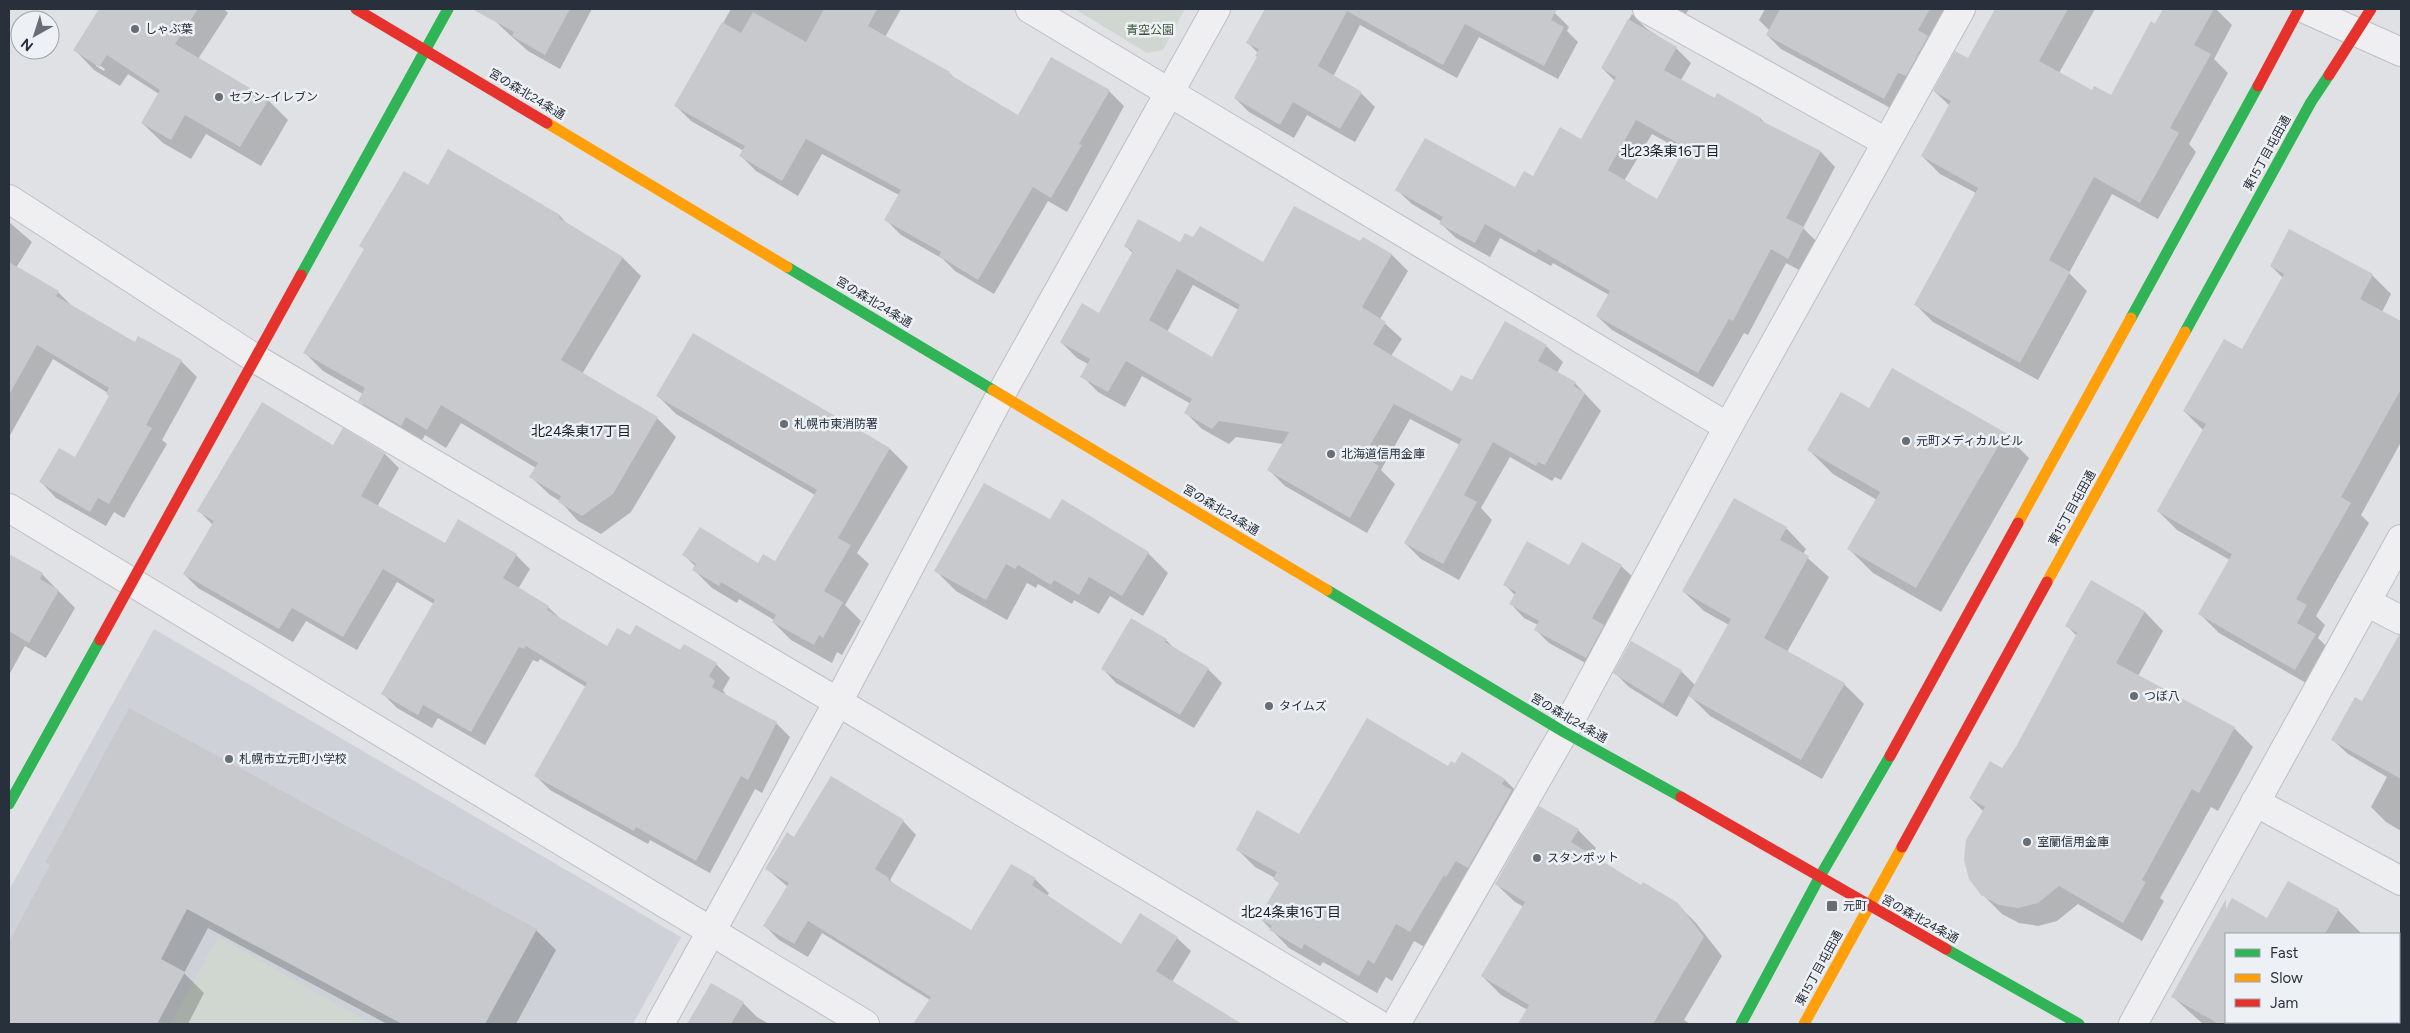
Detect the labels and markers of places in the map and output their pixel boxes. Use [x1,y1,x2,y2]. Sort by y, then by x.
place label: しゃぶ葉 [145,22,193,36]
marker: しゃぶ葉 [129,23,141,35]
place label: セブン-イレブン [229,90,318,104]
marker: セブン-イレブン [213,91,225,103]
place label: 札幌市東消防署 [794,417,878,431]
marker: 札幌市東消防署 [778,418,790,430]
place label: 元町メディカルビル [1916,434,2023,448]
marker: 元町メディカルビル [1900,435,1912,447]
place label: 北海道信用金庫 [1341,447,1425,461]
marker: 北海道信用金庫 [1325,448,1337,460]
place label: つぼ八 [2144,689,2180,703]
marker: つぼ八 [2128,690,2140,702]
place label: タイムズ [1279,699,1327,713]
marker: タイムズ [1263,700,1275,712]
place label: 札幌市立元町小学校 [239,752,347,766]
marker: 札幌市立元町小学校 [223,753,235,765]
place label: 室蘭信用金庫 [2037,835,2109,849]
marker: 室蘭信用金庫 [2021,836,2033,848]
place label: スタンポット [1547,851,1619,865]
marker: スタンポット [1531,852,1543,864]
marker: 元町 [1825,899,1839,913]
place label: 元町 [1843,899,1867,913]

